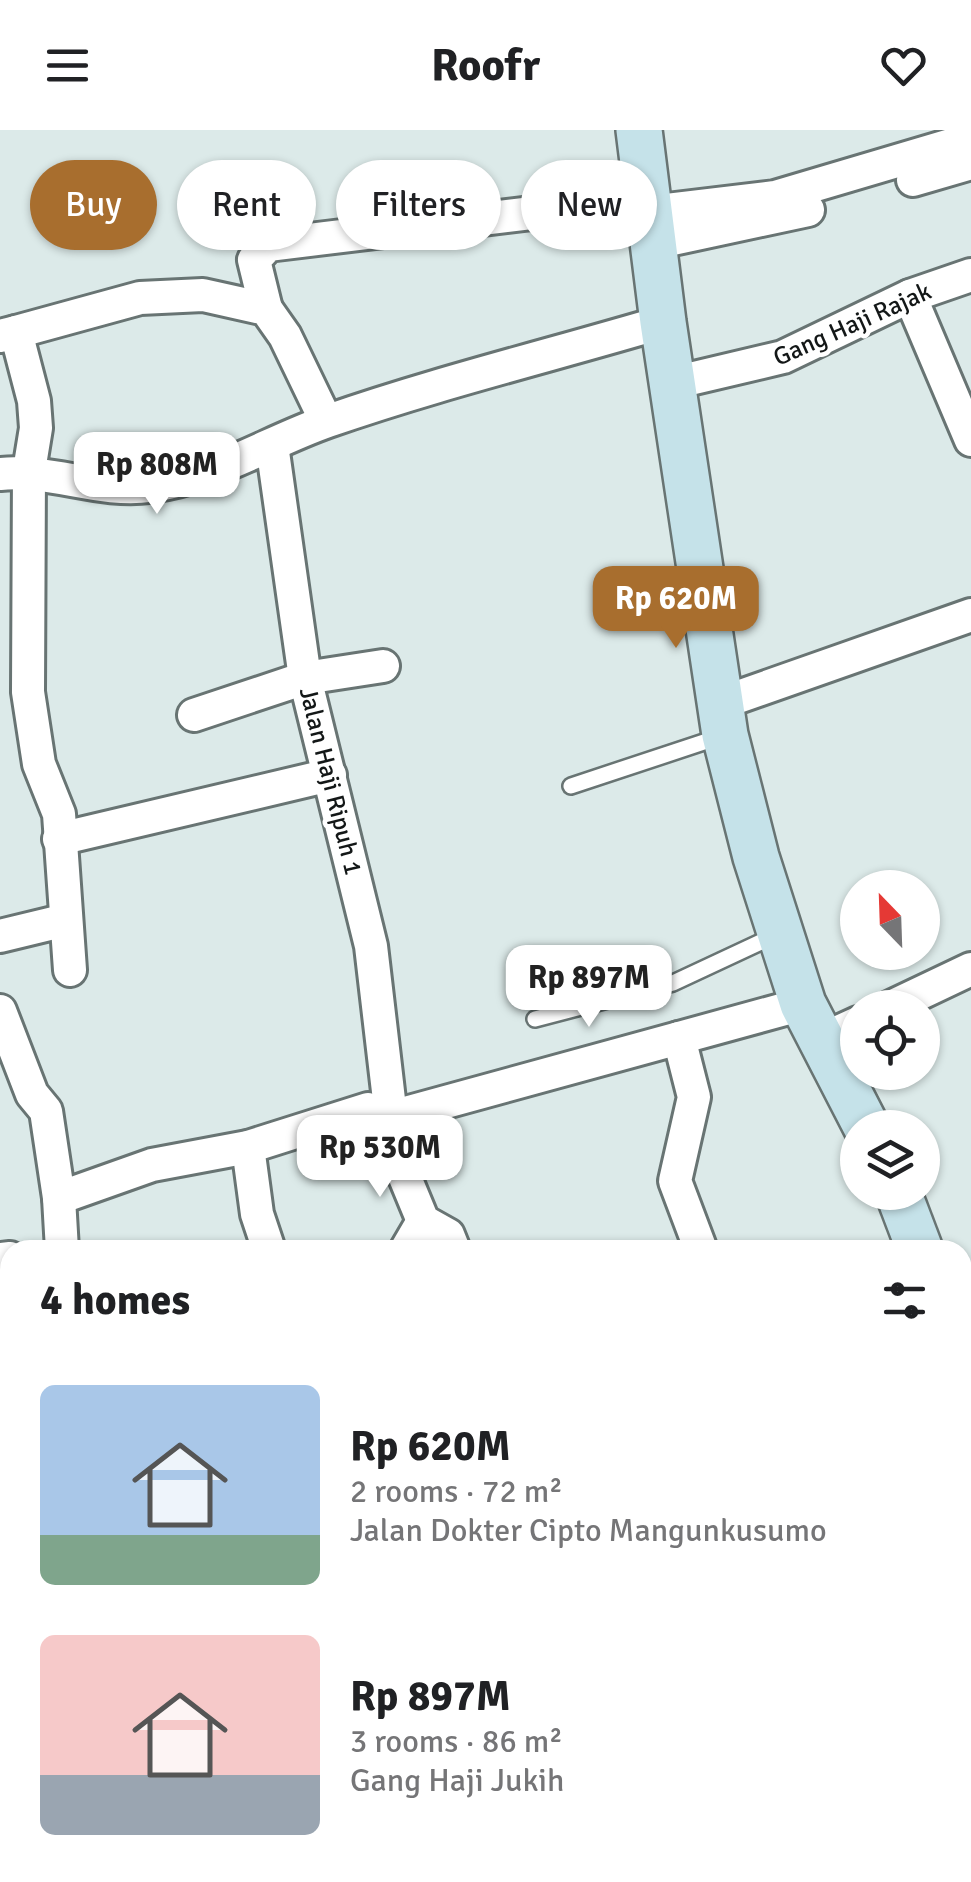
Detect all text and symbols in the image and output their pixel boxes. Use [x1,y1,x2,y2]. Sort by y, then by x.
icon: menu [40,38,95,93]
text: Roofr [431,38,540,93]
icon: heart [876,38,931,93]
chip: Buy [30,160,157,250]
chip: Rent [177,160,316,250]
chip: Filters [336,160,501,250]
chip: New [521,160,657,250]
street label: Gang Haji Rajak [768,275,936,373]
pin: Rp 808M [65,432,249,517]
text: Rp 808M [96,445,218,484]
pin: Rp 620M [584,566,768,651]
text: Rp 620M [615,579,737,618]
street label: Jalan Haji Ripuh 1 [293,684,369,878]
north arrow [840,870,940,970]
map controls [840,870,940,1210]
pin: Rp 897M [497,945,681,1030]
text: Rp 897M [528,958,650,997]
button: locate [840,990,940,1090]
button: layers [840,1110,940,1210]
pin: Rp 530M [288,1115,472,1200]
text: Rp 530M [319,1128,441,1167]
icon: filters [877,1273,932,1328]
text: 4 homes [40,1275,190,1326]
text: Rp 620M [350,1421,511,1472]
icon: home [120,1425,240,1545]
text: 2 rooms · 72 m² [350,1472,563,1511]
text: Jalan Dokter Cipto Mangunkusumo [350,1511,827,1550]
text: Rp 897M [350,1671,511,1722]
icon: home [120,1675,240,1795]
text: 3 rooms · 86 m² [350,1722,563,1761]
text: Gang Haji Jukih [350,1761,564,1800]

